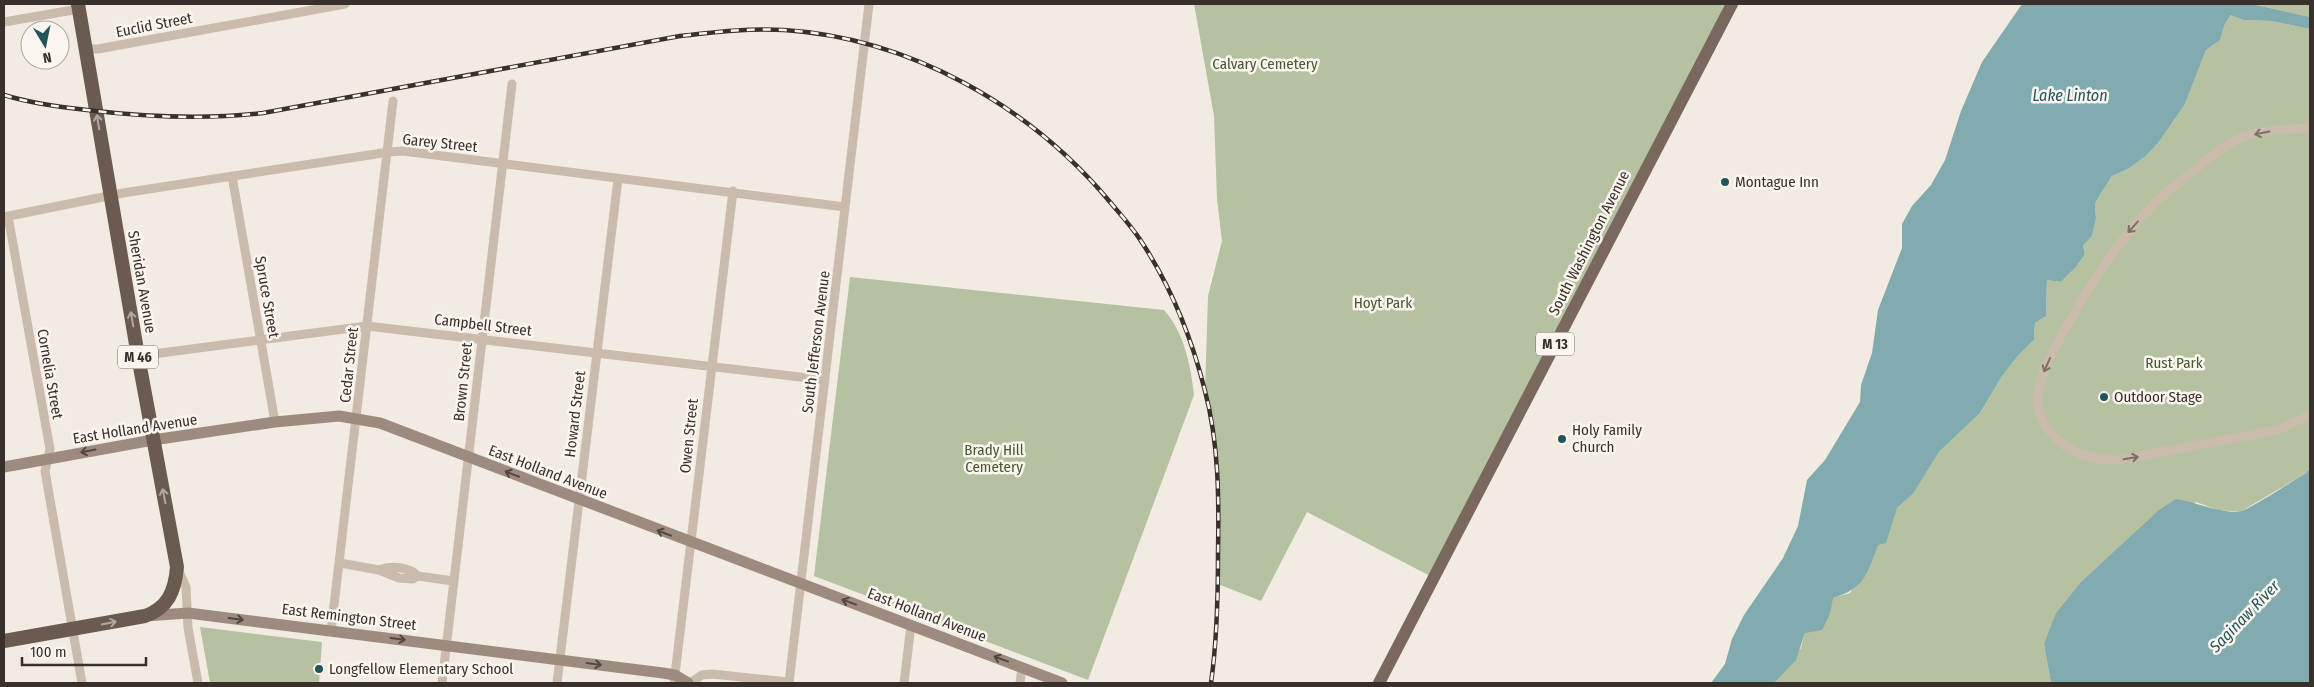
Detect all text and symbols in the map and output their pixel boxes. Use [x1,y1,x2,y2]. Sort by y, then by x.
street label: Euclid Street [114,9,194,41]
north arrow [20,20,70,70]
text: N [42,48,53,66]
park label: Calvary Cemetery [1212,55,1318,73]
water label: Lake Linton [2032,86,2108,105]
one-way arrow [93,114,103,130]
one-way arrow [2254,128,2270,138]
street label: Garey Street [402,130,478,156]
street label: South Washington Avenue [1545,168,1633,318]
place label: Montague Inn [1735,173,1819,191]
marker: Montague Inn [1719,176,1731,188]
one-way arrow [2127,220,2138,233]
street label: Sheridan Avenue [124,229,160,335]
street label: Spruce Street [251,255,283,339]
street label: South Jefferson Avenue [798,270,834,414]
park label: Hoyt Park [1354,294,1412,312]
street label: Campbell Street [433,310,533,340]
one-way arrow [126,311,136,327]
street label: Cedar Street [336,326,362,404]
street label: Cornelia Street [33,327,67,421]
road number: M 13 [1536,332,1574,356]
street label: Brown Street [450,342,476,422]
road number: M 46 [118,346,158,368]
park label: Rust Park [2145,354,2203,372]
one-way arrow [2042,357,2052,372]
street label: Howard Street [561,370,589,458]
place label: Outdoor Stage [2114,388,2202,406]
marker: Outdoor Stage [2098,391,2110,403]
street label: Owen Street [676,398,702,474]
street label: East Holland Avenue [72,410,198,448]
place label: Holy Family Church [1572,421,1642,456]
marker: Holy Family Church [1556,433,1568,445]
street label: East Holland Avenue [486,441,610,503]
park label: Brady Hill Cemetery [964,441,1024,476]
one-way arrow [80,447,96,457]
one-way arrow [2123,452,2139,462]
one-way arrow [505,469,520,479]
one-way arrow [159,488,168,504]
one-way arrow [657,527,672,537]
water label: Saginaw River [2205,576,2284,657]
street label: East Holland Avenue [865,584,989,646]
one-way arrow [841,597,857,606]
street label: East Remington Street [281,600,417,634]
one-way arrow [228,614,244,624]
one-way arrow [100,618,116,628]
scale bar [22,634,146,666]
one-way arrow [389,634,405,644]
text: 100 m [30,643,67,661]
one-way arrow [994,654,1009,663]
one-way arrow [585,659,601,669]
place label: Longfellow Elementary School [329,660,513,678]
marker: Longfellow Elementary School [313,663,325,675]

